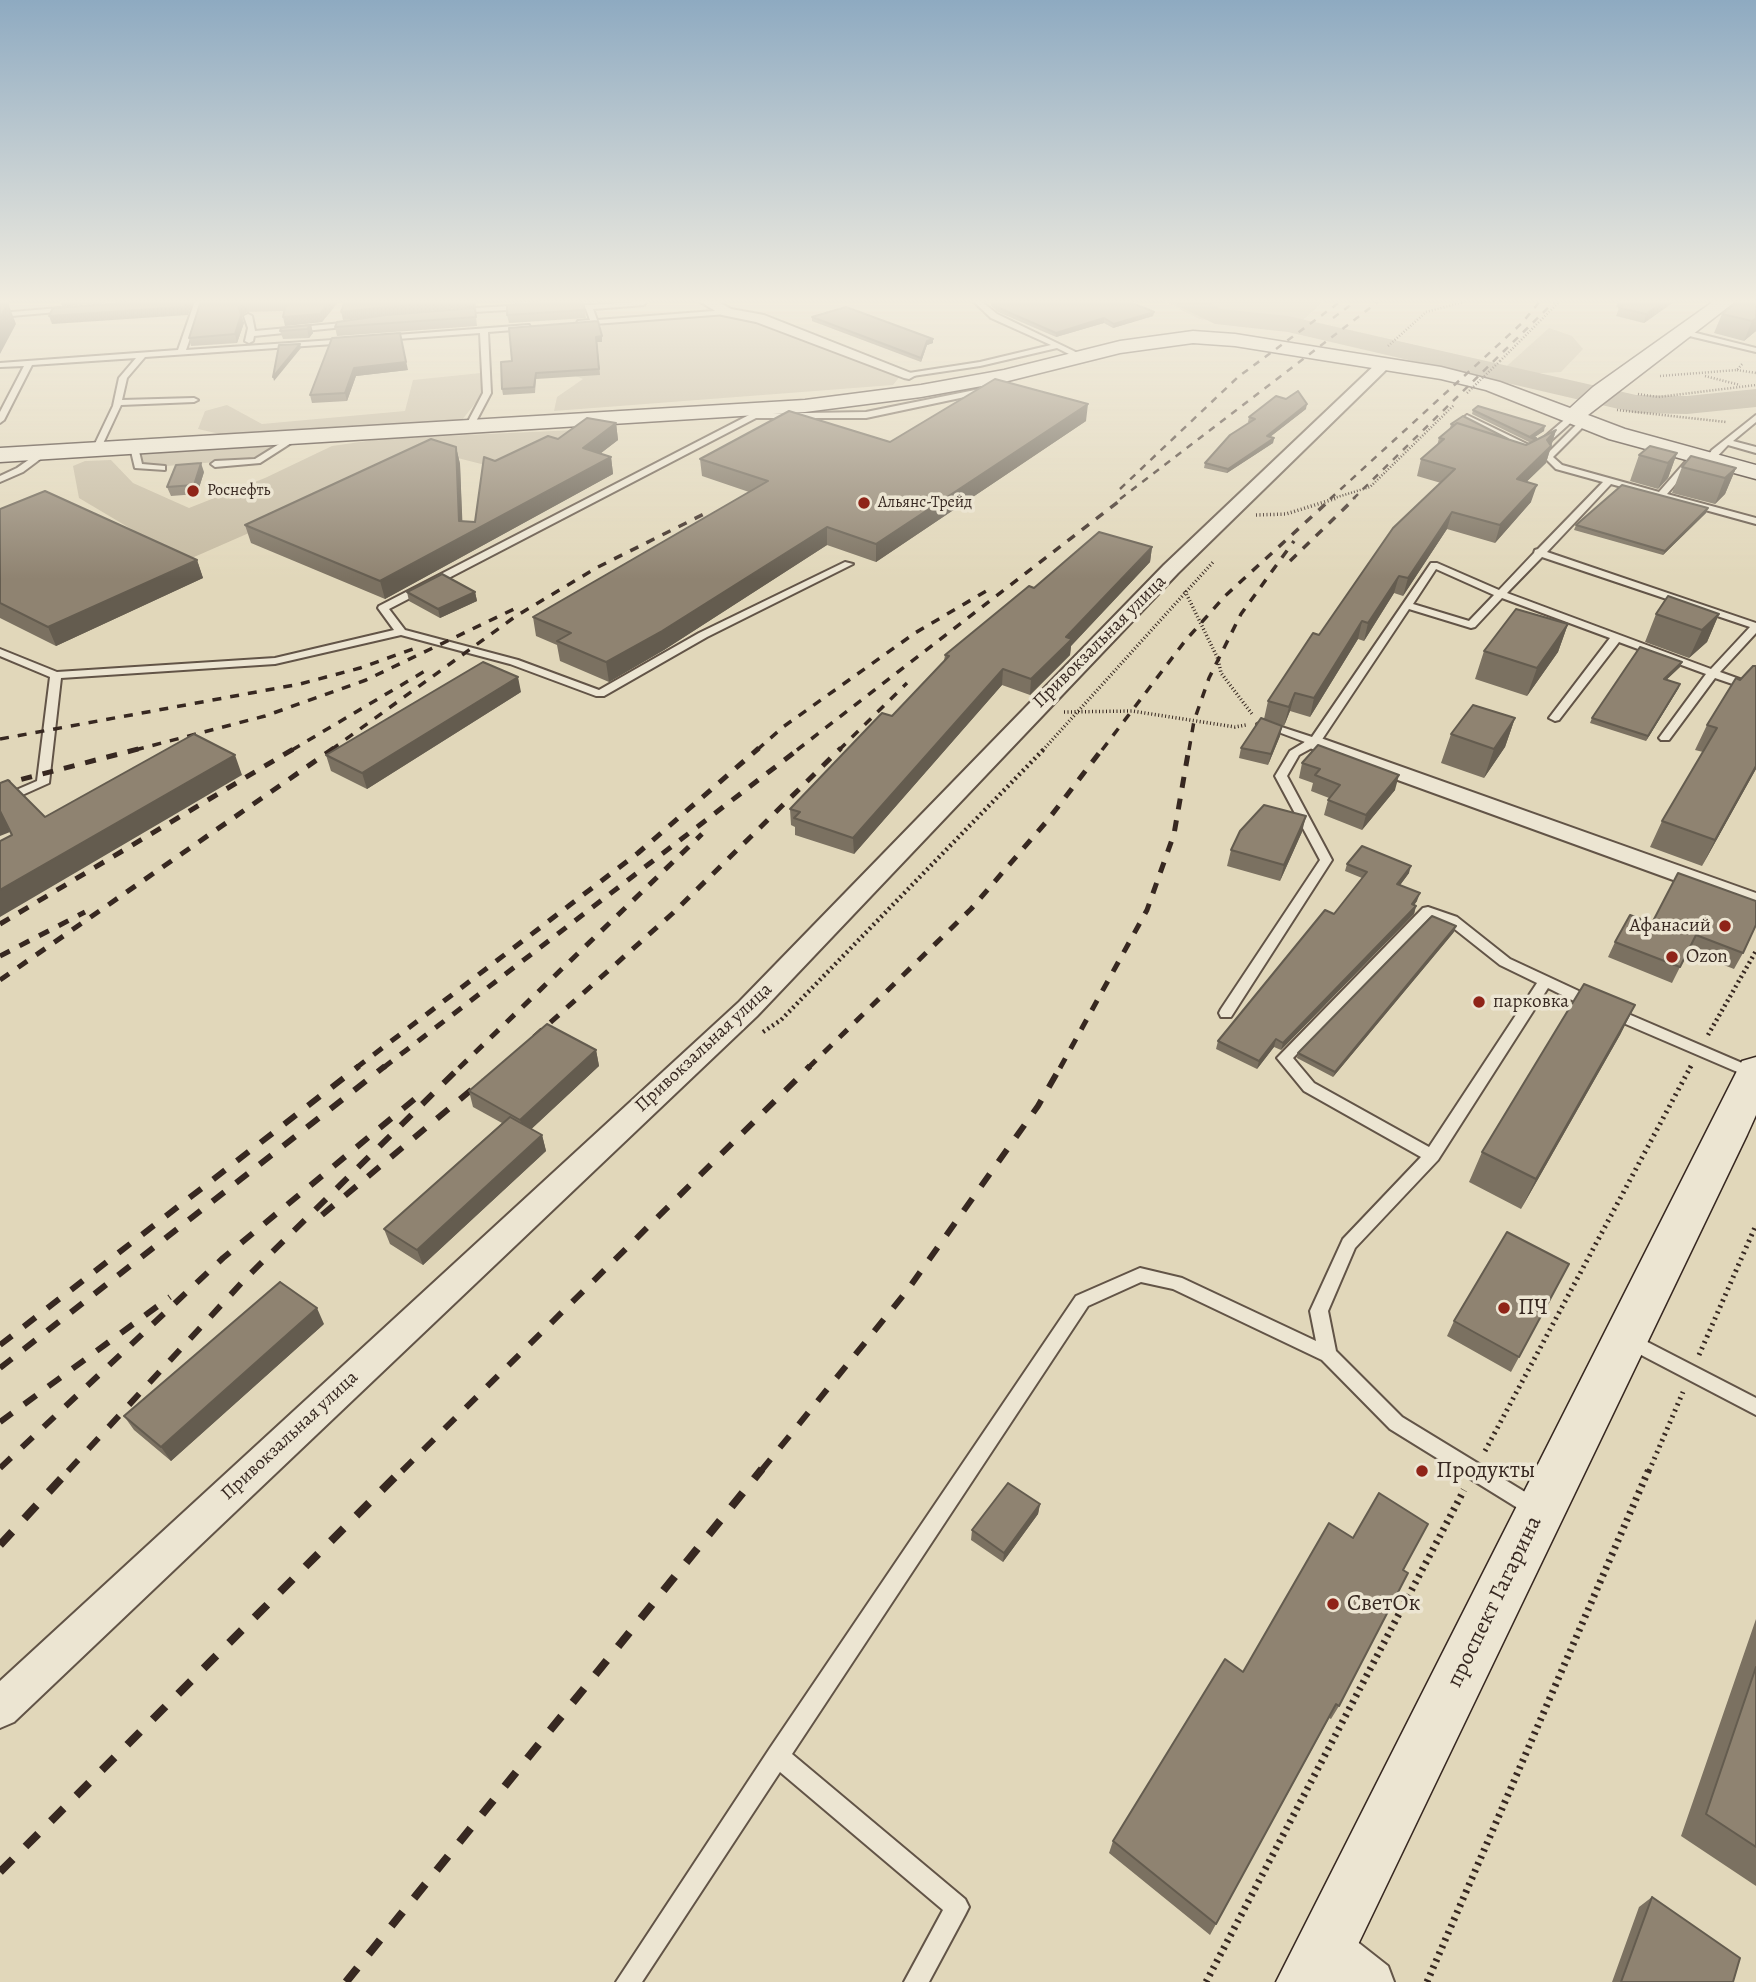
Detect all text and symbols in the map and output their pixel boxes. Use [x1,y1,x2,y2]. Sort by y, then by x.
place label: Роснефть [207,481,271,501]
marker: Роснефть [185,483,201,499]
place label: Альянс-Трейд [878,493,972,513]
marker: Альянс-Трейд [856,495,872,511]
street label: Привокзальная улица [1029,571,1171,713]
place label: Афанасий [1630,915,1711,937]
marker: Афанасий [1717,918,1733,934]
place label: Ozon [1686,946,1728,968]
marker: Ozon [1664,949,1680,965]
street label: Привокзальная улица [631,979,777,1117]
place label: парковка [1493,991,1569,1013]
marker: парковка [1471,994,1487,1010]
place label: ПЧ [1518,1294,1548,1322]
marker: ПЧ [1496,1300,1512,1316]
street label: Привокзальная улица [217,1367,363,1505]
place label: Продукты [1436,1457,1535,1485]
marker: Продукты [1414,1463,1430,1479]
street label: проспект Гагарина [1442,1512,1548,1692]
place label: СветОк [1347,1590,1420,1618]
marker: СветОк [1325,1596,1341,1612]

